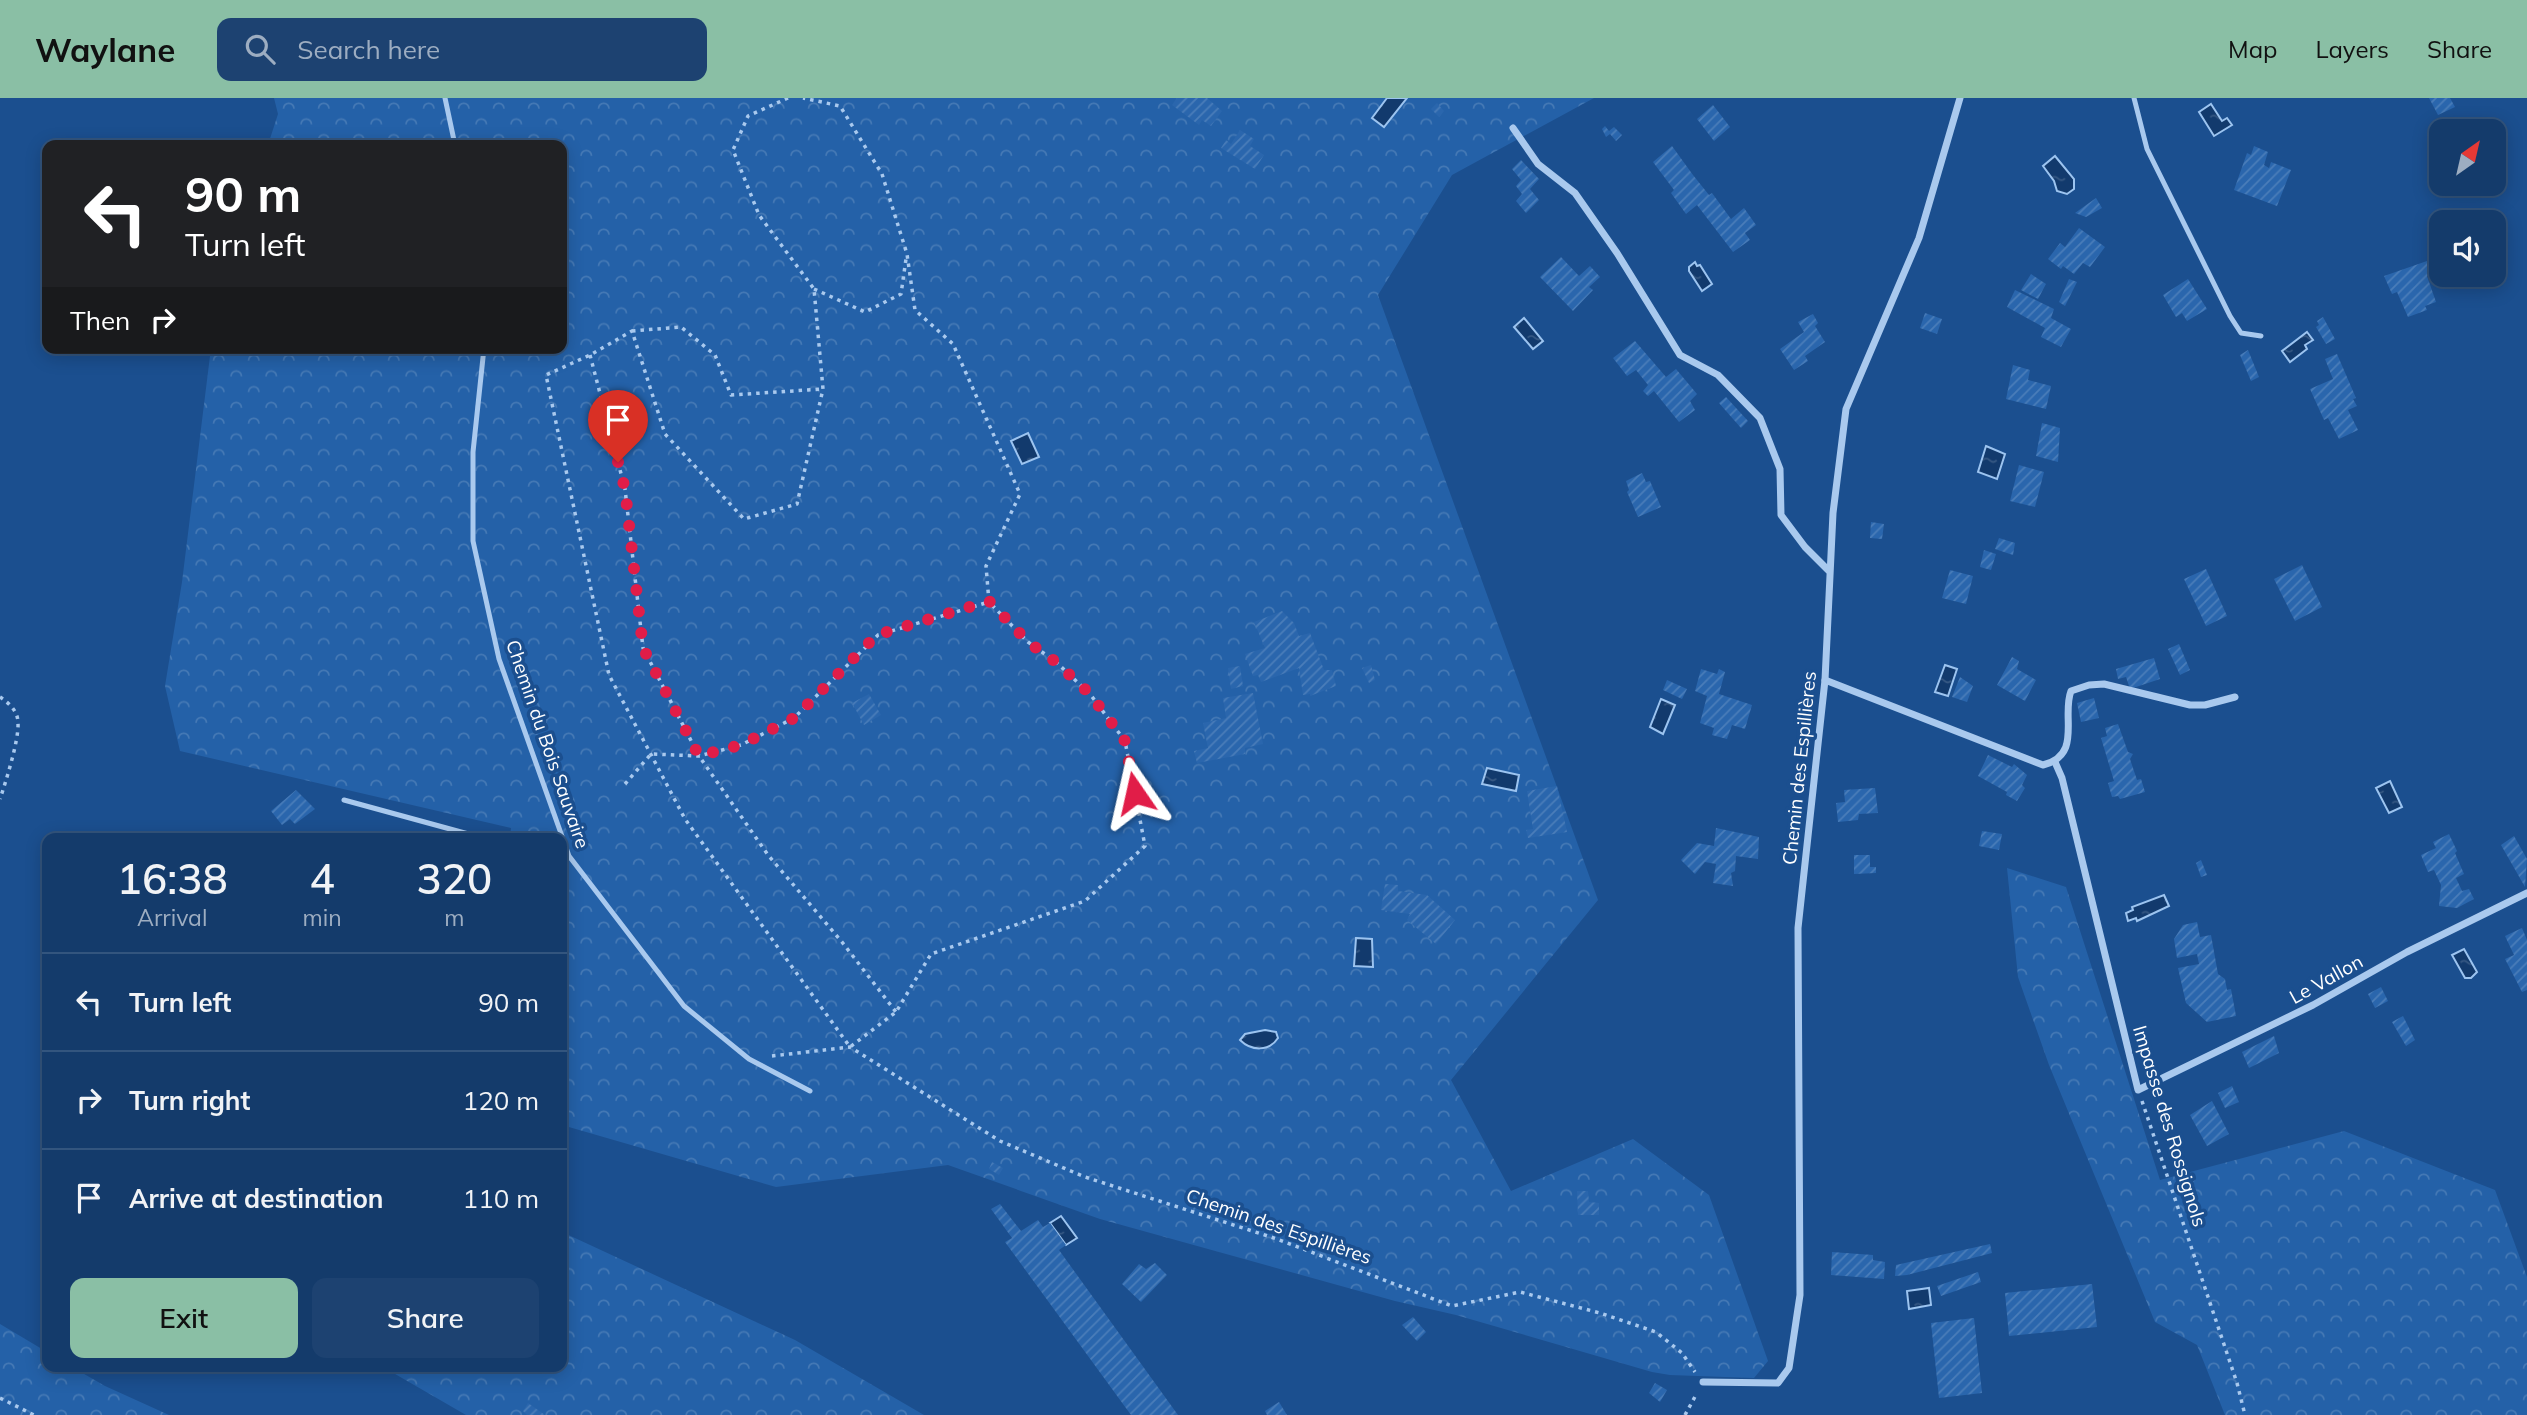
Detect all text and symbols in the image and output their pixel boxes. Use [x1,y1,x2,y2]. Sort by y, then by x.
search box [217,18,707,81]
text: Waylane [35,29,175,70]
icon: search [241,30,279,68]
text: Search here [297,33,440,66]
text: Map [2228,34,2277,64]
text: Layers [2315,34,2389,64]
text: Share [2427,34,2492,64]
north arrow [2429,119,2506,196]
map controls [2429,119,2506,287]
text: 90 m [185,163,301,224]
icon: left [70,168,161,259]
button: sound [2429,210,2506,287]
text: Turn left [185,224,305,264]
icon: right [144,301,182,339]
text: Then [70,304,130,337]
pin [588,390,648,462]
icon: arrive [599,401,637,439]
street label: Chemin du Bois Sauvaire [501,637,595,851]
street label: Chemin des Espillières [1777,670,1821,866]
position arrow [1098,756,1172,830]
text: 16:38 [117,852,228,905]
text: 4 [309,852,335,905]
text: 320 [417,852,492,905]
text: Arrival [137,903,207,932]
text: min [302,903,342,932]
text: m [444,903,464,932]
street label: Le Vallon [2285,949,2367,1009]
icon: left [70,983,108,1021]
text: Turn left [129,986,231,1019]
text: 90 m [478,986,539,1019]
street label: Impasse des Rossignols [2128,1022,2212,1230]
icon: right [70,1081,108,1119]
text: Turn right [129,1084,250,1117]
text: 120 m [463,1084,539,1117]
icon: arrive [70,1179,108,1217]
text: Arrive at destination [129,1182,384,1215]
text: 110 m [463,1182,539,1215]
street label: Chemin des Espillières [1183,1183,1375,1269]
button: Exit [70,1278,298,1358]
button: Share [312,1278,539,1358]

